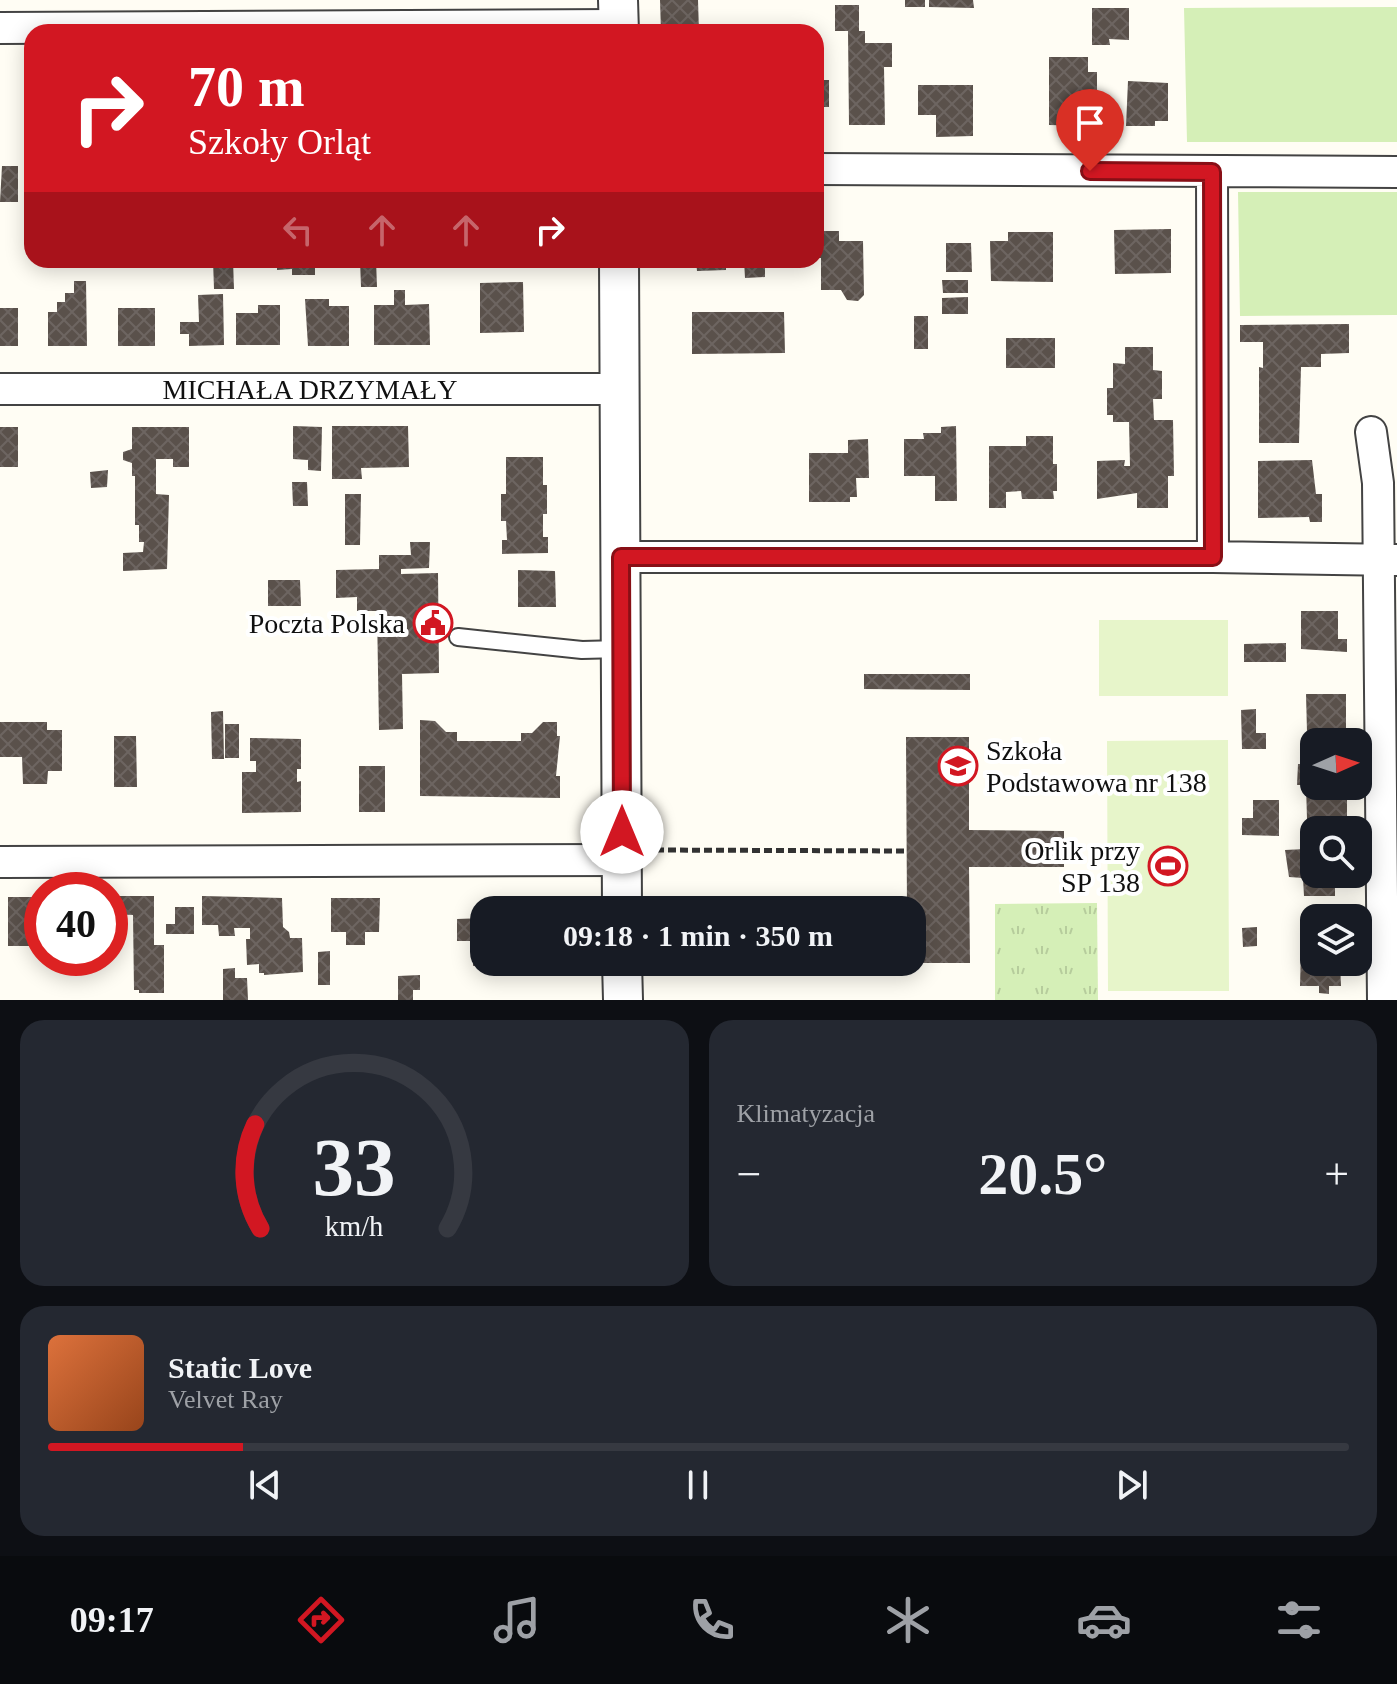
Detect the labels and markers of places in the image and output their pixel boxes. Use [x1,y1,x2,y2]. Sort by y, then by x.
pin [1056,89,1124,171]
public building icon: Poczta Polska [412,602,454,644]
place label: Poczta Polska [249,608,406,639]
place label: Szkoła Podstawowa nr 138 [986,735,1207,798]
school or university icon: Szkoła Podstawowa nr 138 [937,745,979,787]
place label: Orlik przy SP 138 [1024,835,1140,898]
sports icon: Orlik przy SP 138 [1147,845,1189,887]

